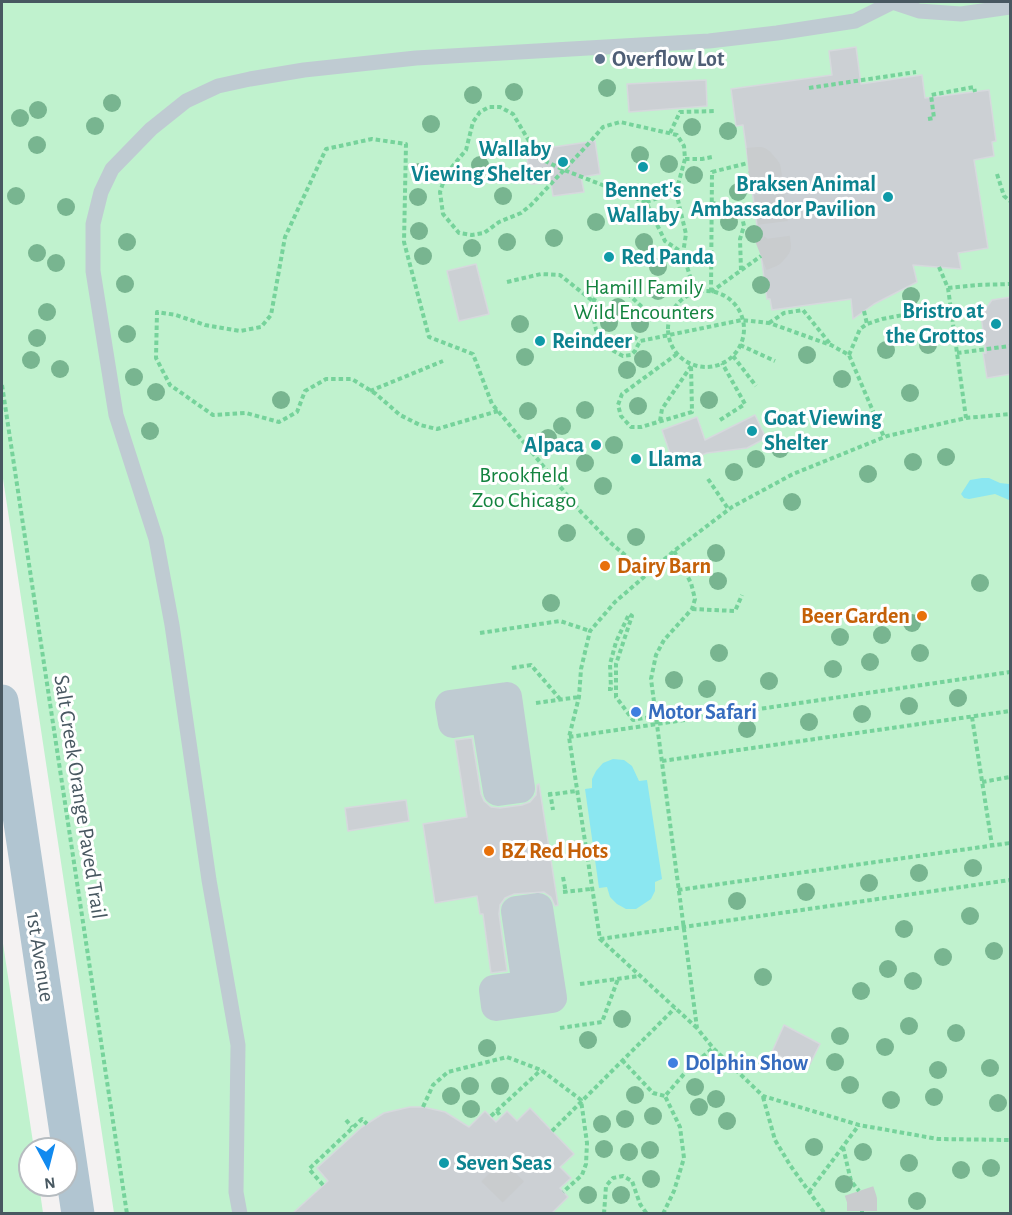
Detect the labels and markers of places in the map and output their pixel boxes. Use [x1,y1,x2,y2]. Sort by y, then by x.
place label: Overflow Lot [612,46,724,72]
marker: Overflow Lot [593,52,607,66]
place label: Wallaby Viewing Shelter [411,136,551,188]
marker: Wallaby Viewing Shelter [556,155,570,169]
marker: Bennet's Wallaby [636,160,650,174]
place label: Braksen Animal Ambassador Pavilion [691,171,876,222]
place label: Bennet's Wallaby [605,177,681,228]
marker: Braksen Animal Ambassador Pavilion [881,190,895,204]
place label: Red Panda [621,244,714,270]
marker: Red Panda [602,250,616,264]
place label: Bristro at the Grottos [886,298,984,350]
marker: Bristro at the Grottos [989,317,1003,331]
place label: Reindeer [552,328,632,354]
marker: Reindeer [533,334,547,348]
place label: Goat Viewing Shelter [764,405,882,457]
marker: Goat Viewing Shelter [745,424,759,438]
place label: Alpaca [524,432,584,458]
marker: Alpaca [589,438,603,452]
place label: Llama [648,446,702,472]
marker: Llama [629,452,643,466]
place label: Dairy Barn [617,553,711,579]
marker: Dairy Barn [598,559,612,573]
place label: Beer Garden [801,603,910,629]
marker: Beer Garden [915,609,929,623]
place label: Motor Safari [648,699,757,725]
marker: Motor Safari [629,705,643,719]
place label: BZ Red Hots [501,838,608,864]
marker: BZ Red Hots [482,844,496,858]
place label: Dolphin Show [685,1050,808,1076]
marker: Dolphin Show [666,1056,680,1070]
place label: Seven Seas [456,1150,552,1176]
marker: Seven Seas [437,1156,451,1170]

